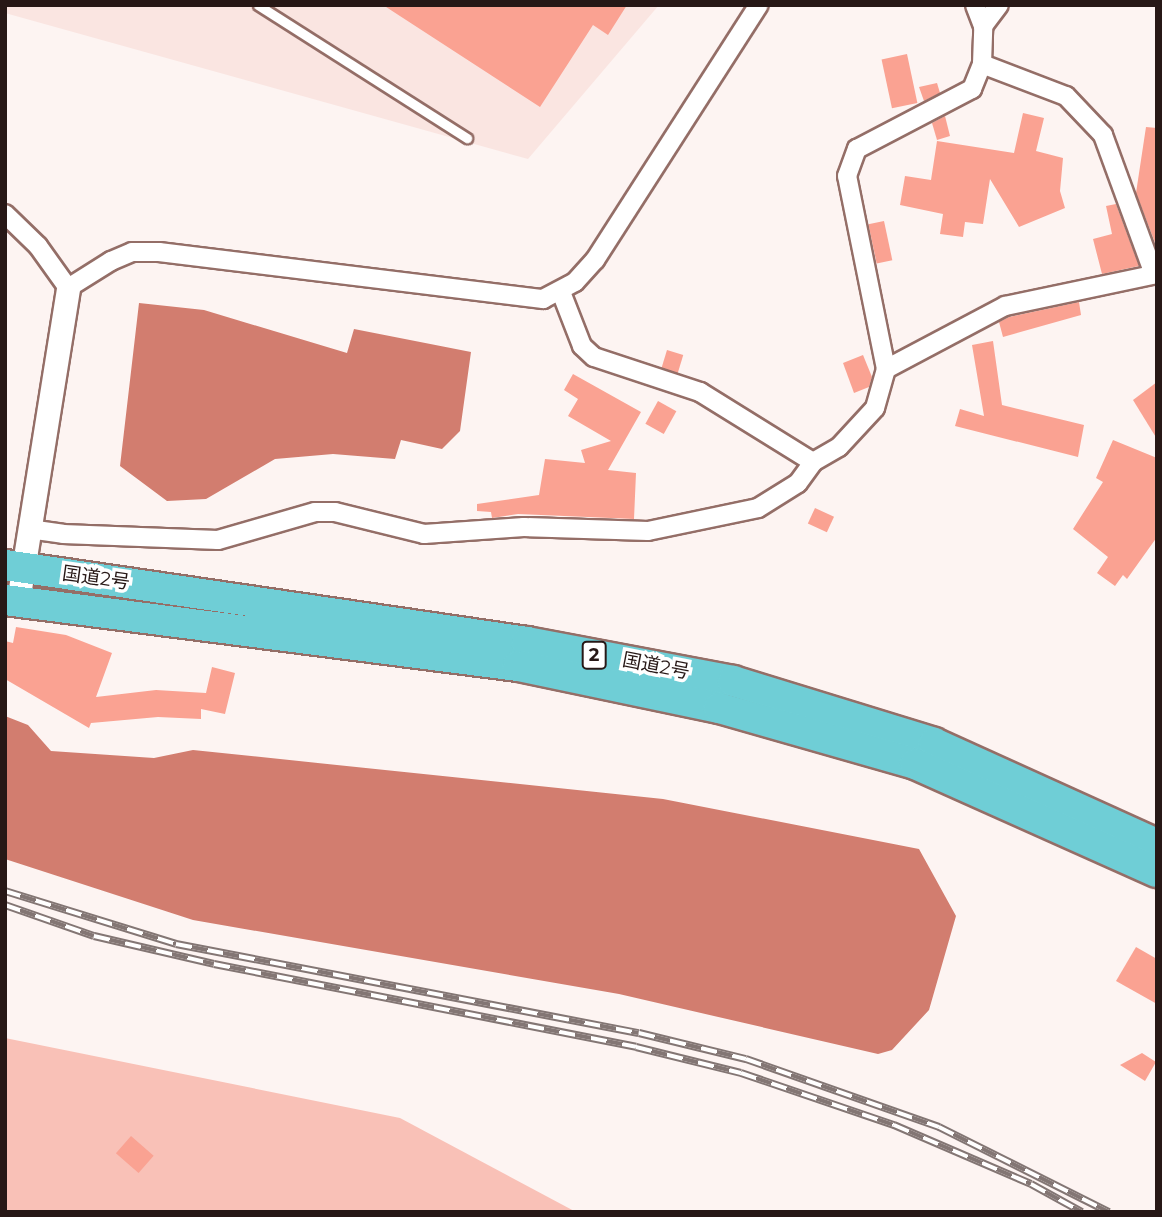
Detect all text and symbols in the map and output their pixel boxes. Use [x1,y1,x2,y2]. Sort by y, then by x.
street label: 国道2号 [61,562,131,594]
road number: 2 [580,640,608,670]
street label: 国道2号 [621,648,691,684]

